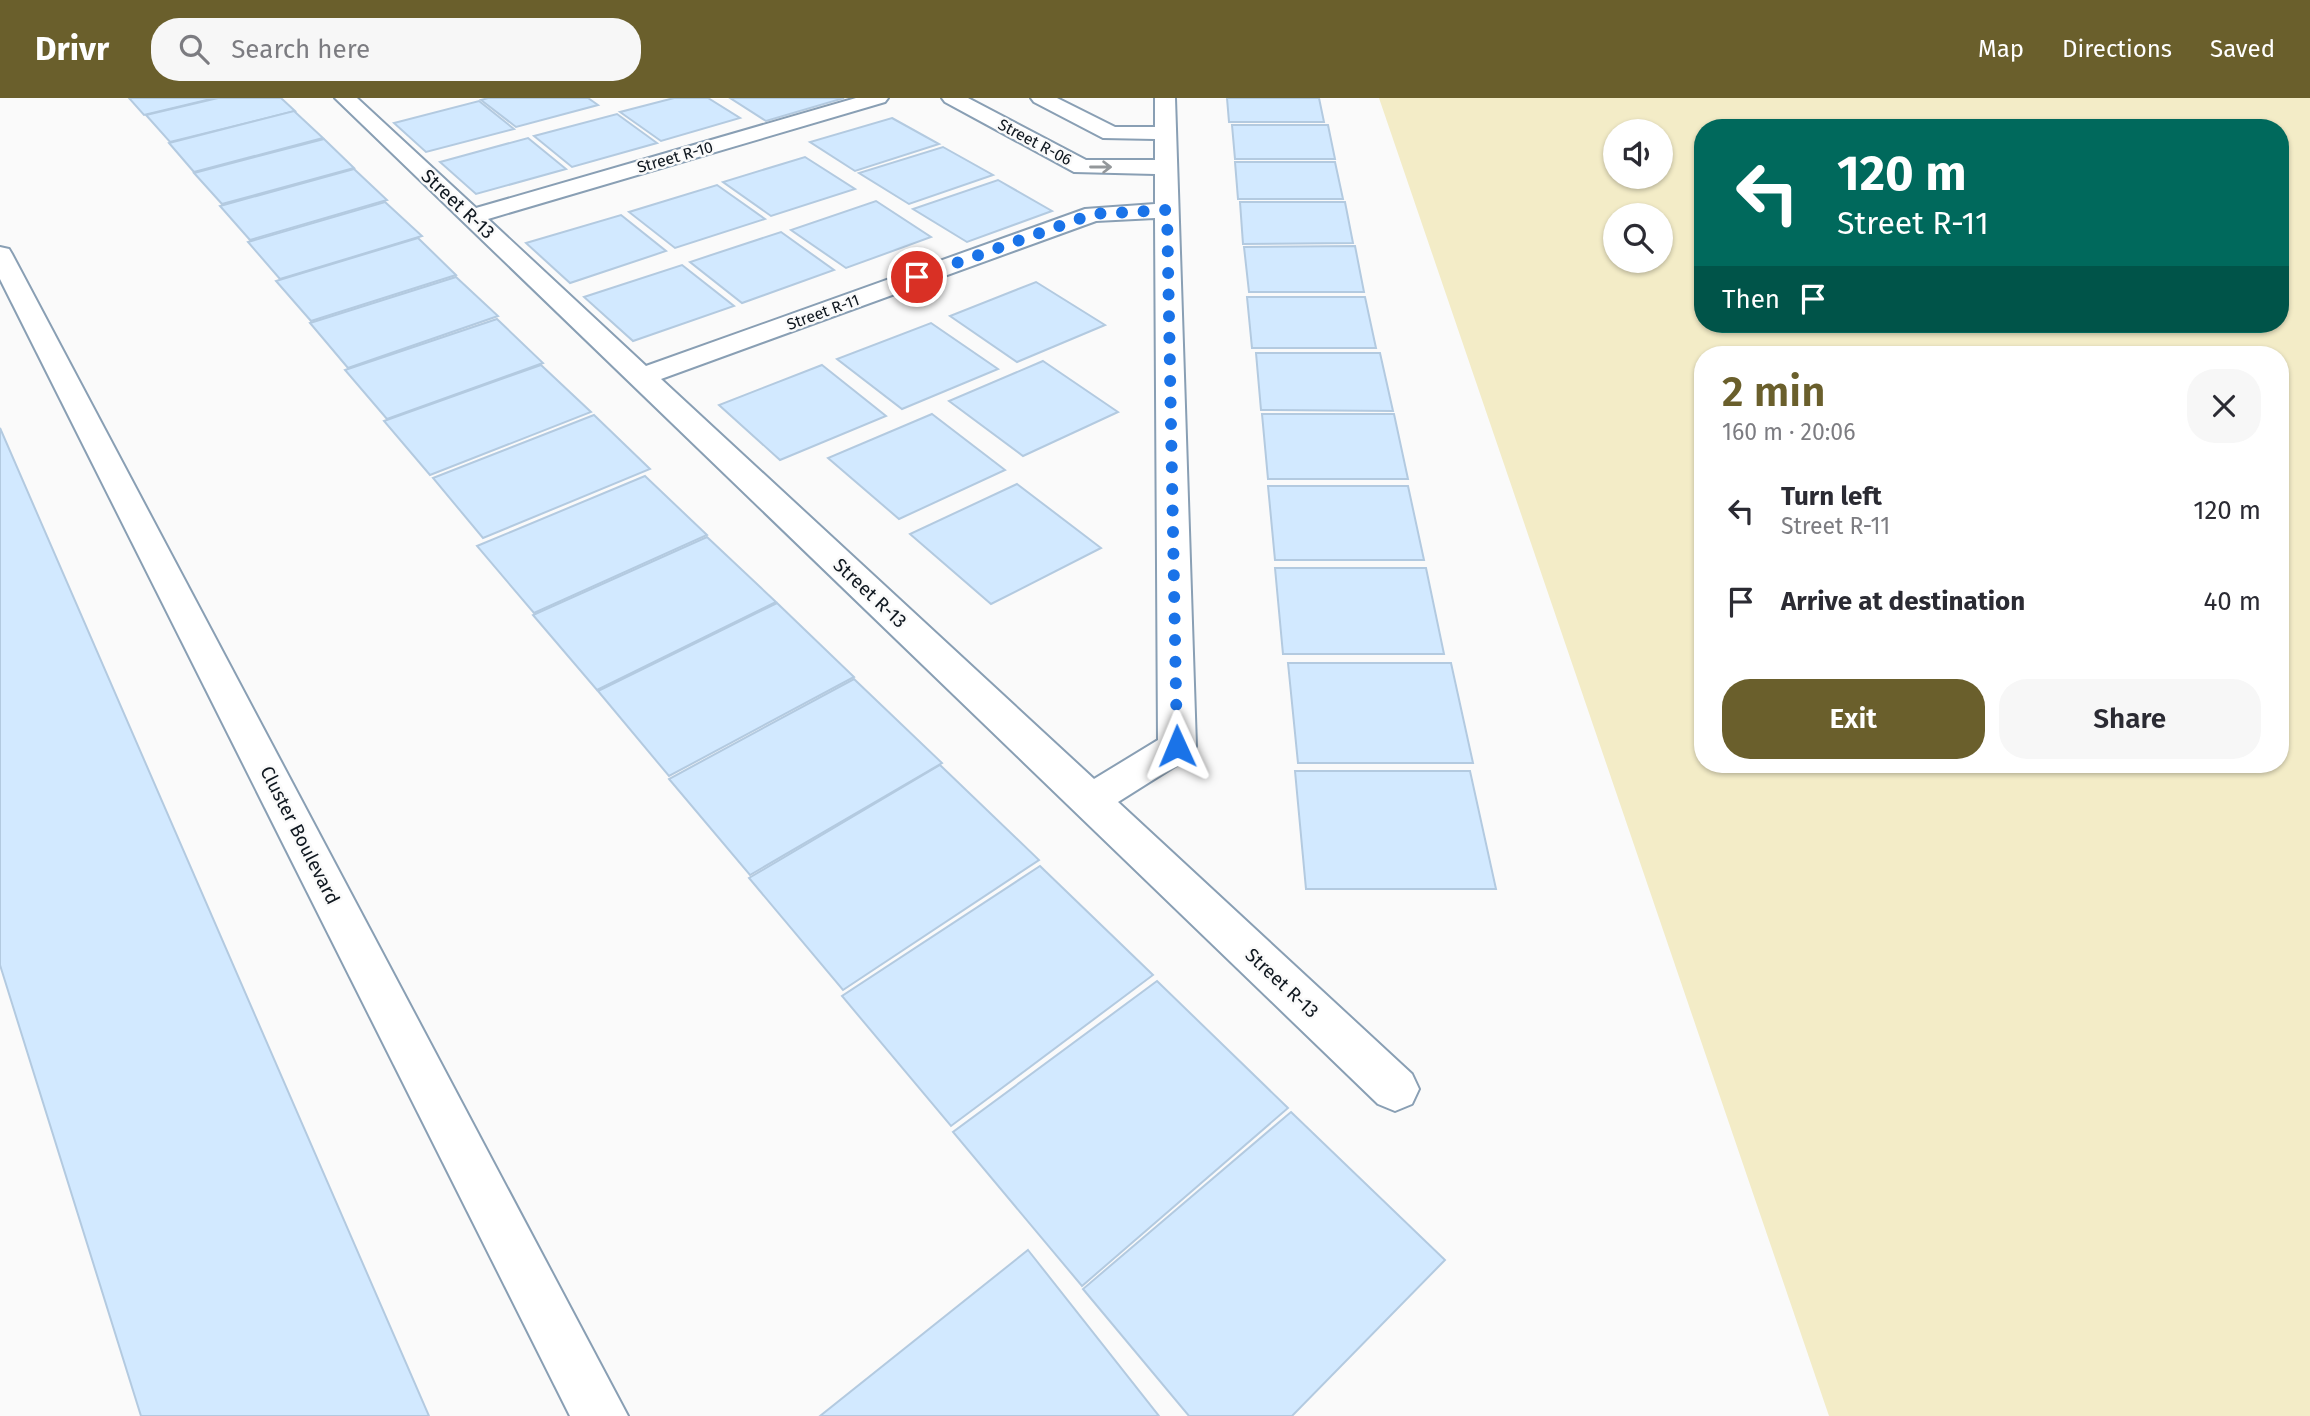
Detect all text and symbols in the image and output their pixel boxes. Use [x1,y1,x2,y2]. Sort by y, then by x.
search box [151,18,641,81]
text: Drivr [35,29,109,69]
icon: search [175,30,213,68]
text: Search here [231,34,370,65]
text: Map [1978,35,2024,63]
text: Directions [2062,35,2172,63]
text: Saved [2210,35,2275,63]
street label: Street R-06 [995,115,1075,169]
map controls [1603,119,1673,273]
button: sound [1603,119,1673,189]
street label: Street R-10 [635,137,715,177]
text: 120 m [1837,144,1967,203]
icon: left [1722,147,1813,238]
one-way arrow [1089,160,1112,174]
street label: Street R-13 [417,164,499,244]
button: search [1603,203,1673,273]
text: Street R-11 [1837,204,1989,242]
pin [887,247,947,307]
icon: arrive [898,258,936,296]
icon: arrive [1794,280,1832,318]
text: Then [1722,284,1780,315]
street label: Street R-11 [784,290,862,334]
text: 2 min [1722,367,1826,417]
button: close [2187,369,2261,443]
text: 160 m · 20:06 [1722,418,1855,446]
text: Turn left [1781,481,1882,512]
icon: left [1722,492,1760,530]
text: 120 m [2193,495,2261,526]
text: Street R-11 [1781,512,1890,540]
street label: Street R-13 [829,553,911,633]
icon: arrive [1722,583,1760,621]
text: Arrive at destination [1781,586,2025,617]
text: 40 m [2203,586,2261,617]
button: Exit [1722,679,1985,759]
button: Share [1999,679,2261,759]
position arrow [1140,709,1214,783]
street label: Cluster Boulevard [255,762,345,908]
street label: Street R-13 [1241,943,1323,1023]

